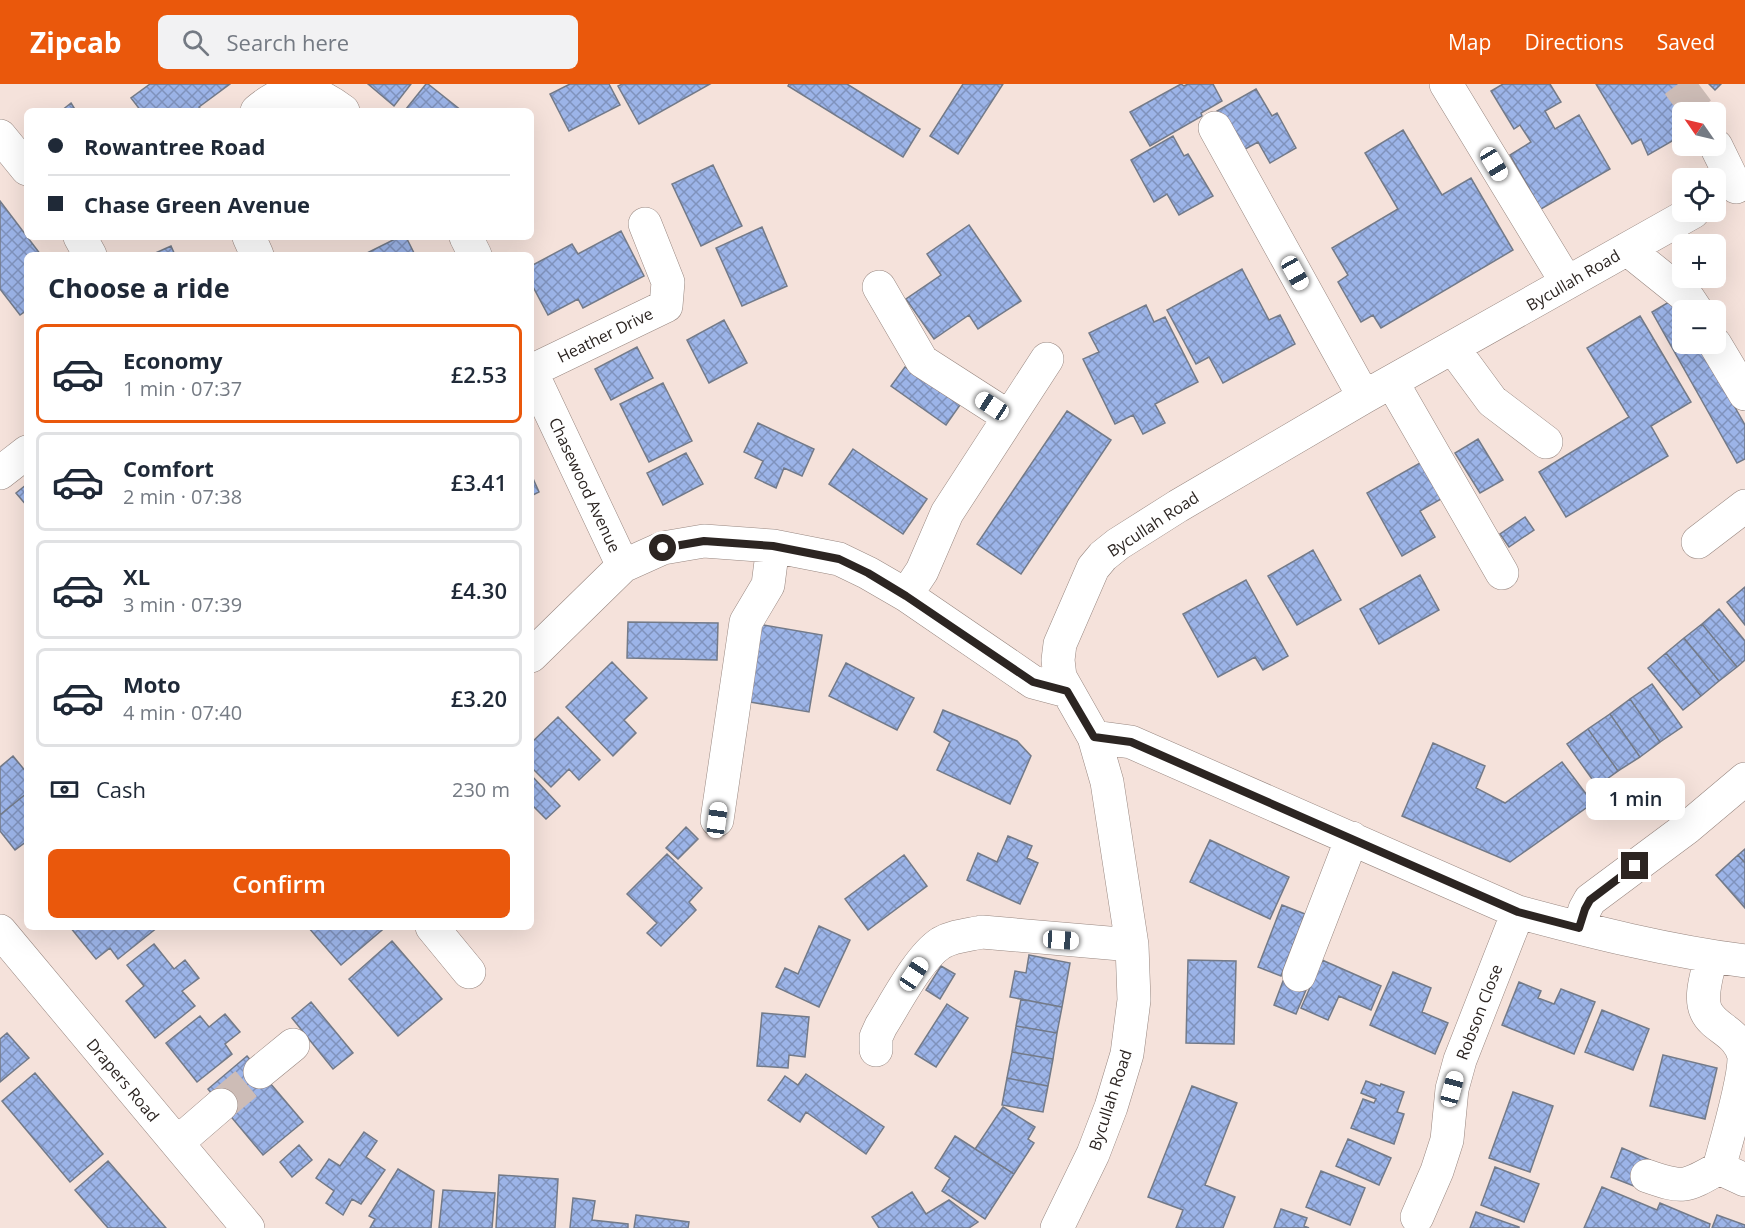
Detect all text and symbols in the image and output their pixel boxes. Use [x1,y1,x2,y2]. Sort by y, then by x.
search box [158,15,578,69]
text: Zipcab [30,23,122,61]
icon: search [179,26,212,59]
text: Search here [227,27,349,57]
text: Map [1448,28,1491,56]
text: Directions [1524,28,1624,56]
text: Saved [1657,28,1715,56]
north arrow [1672,102,1726,156]
map controls [1672,102,1726,354]
text: Rowantree Road [84,131,265,161]
car [1477,144,1511,184]
button: locate [1672,168,1726,222]
text: Chase Green Avenue [84,189,310,219]
button: + [1672,234,1726,288]
street label: Bycullah Road [1522,244,1624,316]
car [1278,253,1312,293]
text: Choose a ride [48,269,230,306]
button: − [1672,300,1726,354]
street label: Heather Drive [553,302,657,368]
text: Economy [123,345,222,375]
icon: car [51,347,105,401]
text: £2.53 [451,359,507,389]
text: 1 min · 07:37 [123,375,242,402]
car [972,389,1012,423]
street label: Chasewood Avenue [544,414,626,556]
text: Comfort [123,453,214,483]
icon: car [51,455,105,509]
text: £3.41 [451,467,507,497]
text: 2 min · 07:38 [123,483,242,510]
street label: Bycullah Road [1103,486,1203,562]
route start [649,534,676,561]
text: XL [123,561,150,591]
icon: car [51,563,105,617]
text: £4.30 [451,575,507,605]
text: 3 min · 07:39 [123,591,242,618]
text: Moto [123,669,181,699]
icon: car [51,671,105,725]
text: £3.20 [451,683,507,713]
text: 4 min · 07:40 [123,699,242,726]
icon: cash [48,773,81,806]
text: Cash [96,774,146,804]
text: 230 m [452,776,510,803]
callout: 1 min [1586,779,1684,821]
text: 1 min [1609,785,1663,812]
car [706,801,728,839]
button: Confirm [48,849,510,918]
route end [1621,852,1648,879]
car [1042,930,1080,950]
car [896,954,932,994]
street label: Robson Close [1451,961,1507,1063]
street label: Drapers Road [82,1034,164,1126]
street label: Bycullah Road [1083,1047,1137,1153]
car [1439,1069,1465,1109]

